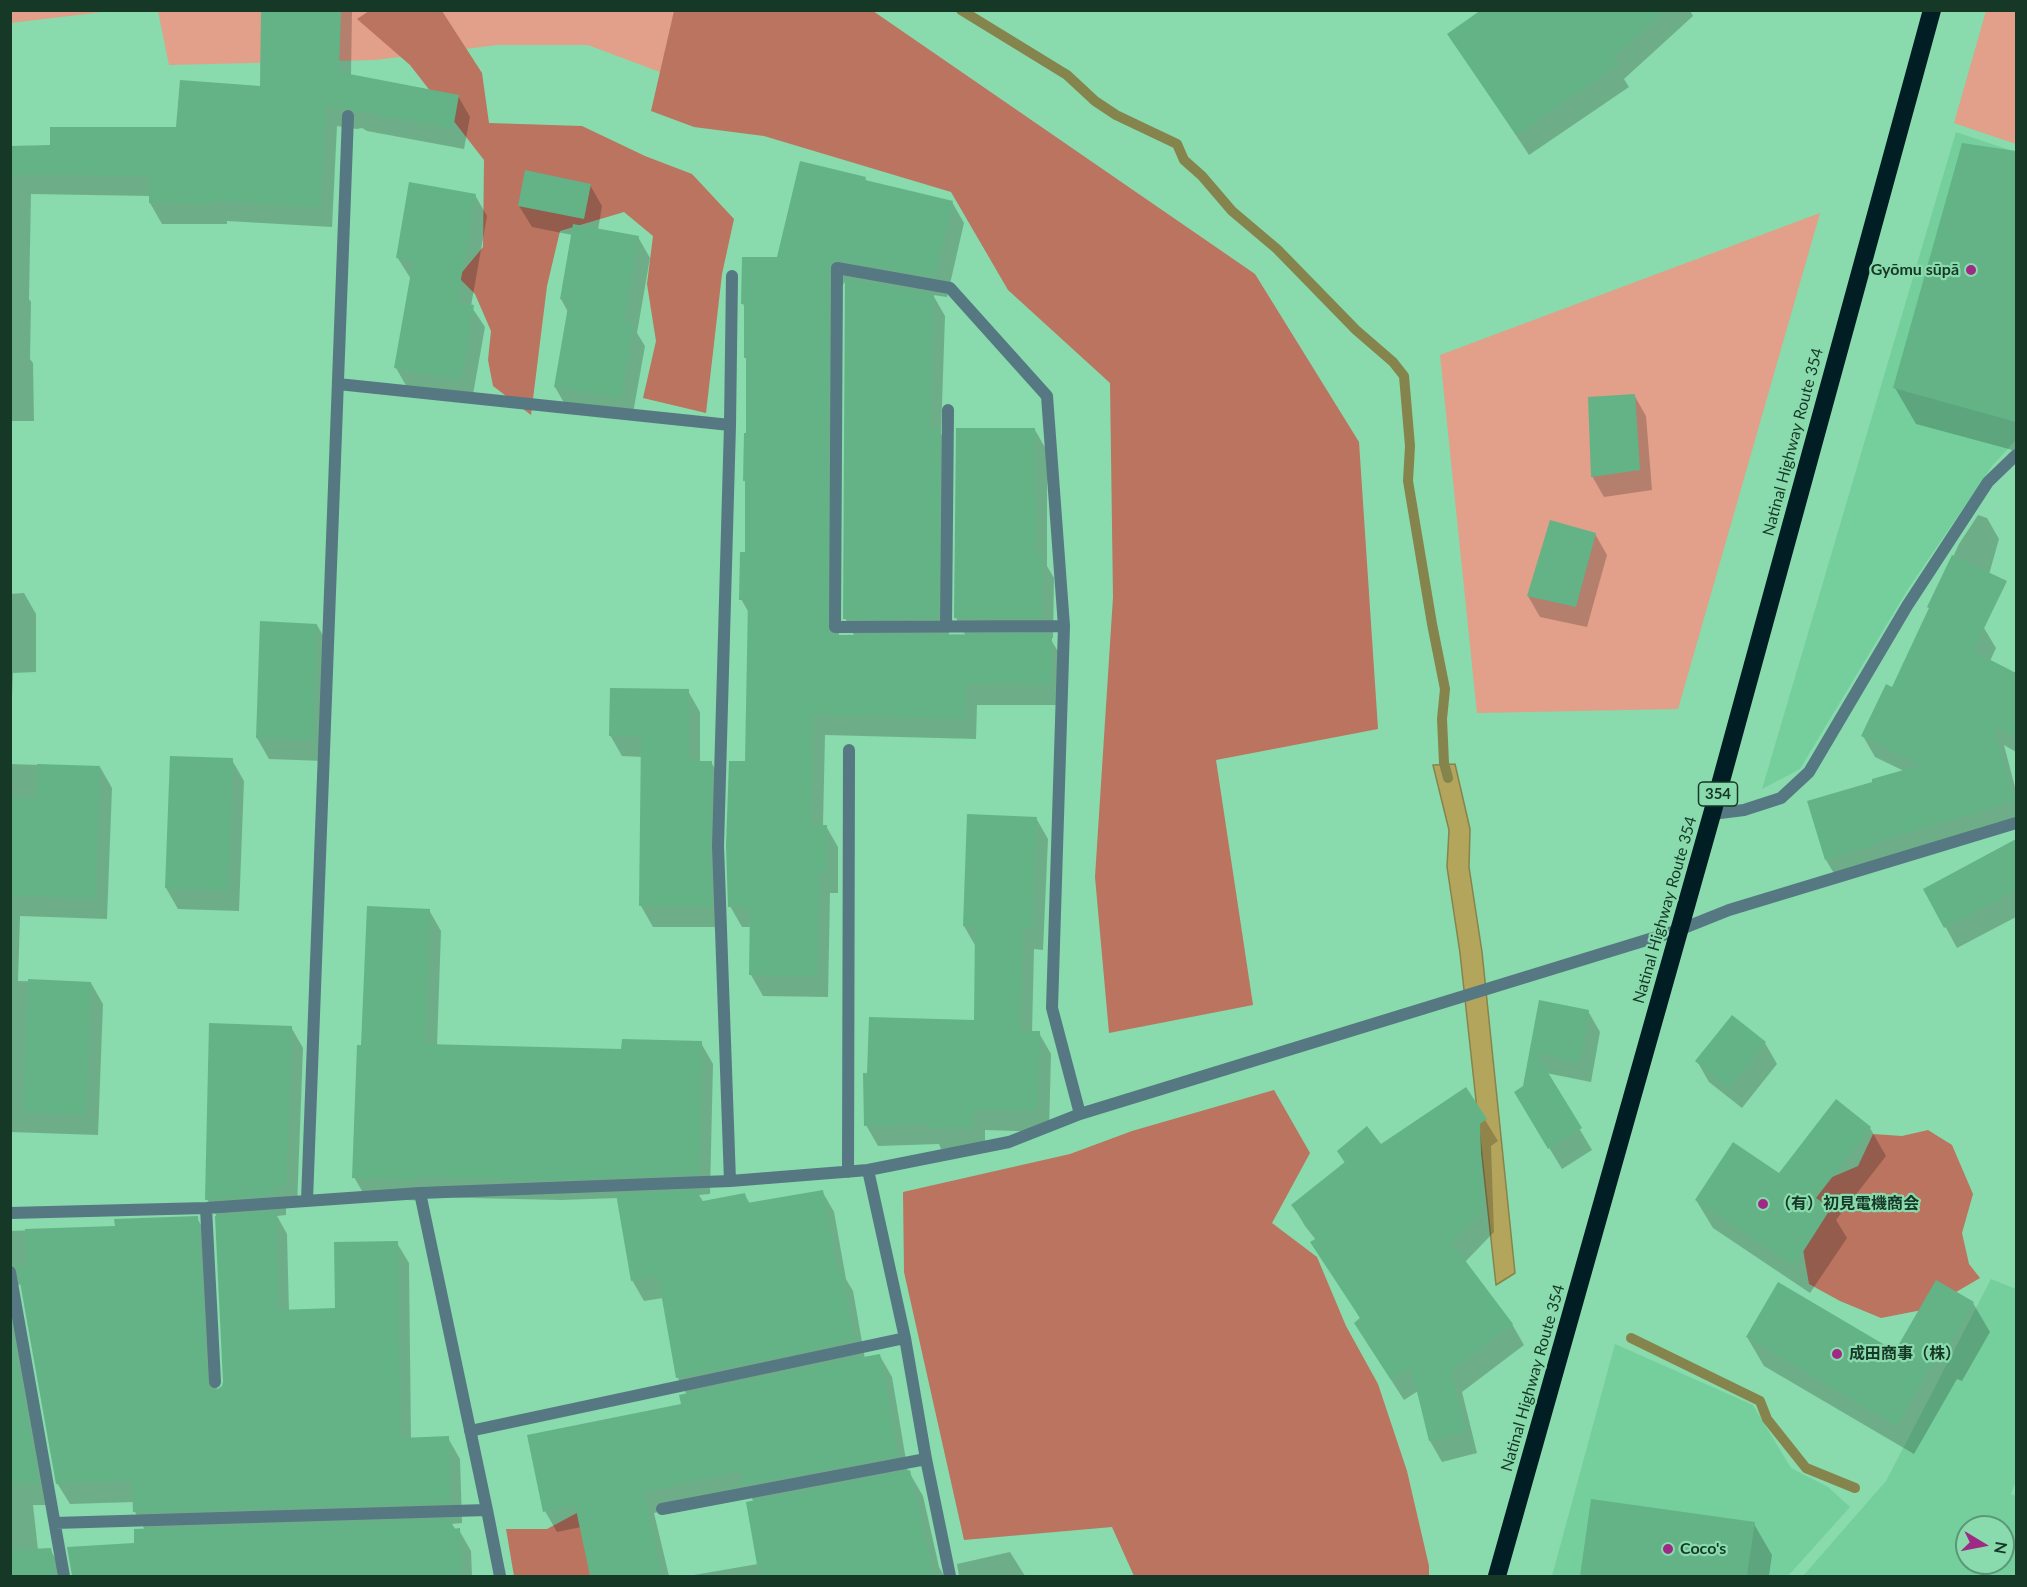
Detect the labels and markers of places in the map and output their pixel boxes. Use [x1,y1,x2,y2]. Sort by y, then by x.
place label: Gyōmu sūpā [1871,260,1959,280]
marker: Gyōmu sūpā [1964,263,1978,277]
place label: （有）初見電機商会 [1775,1194,1919,1214]
marker: （有）初見電機商会 [1756,1197,1770,1211]
place label: 成田商事（株） [1849,1344,1961,1364]
marker: 成田商事（株） [1830,1347,1844,1361]
place label: Coco's [1680,1539,1726,1559]
marker: Coco's [1661,1542,1675,1556]

